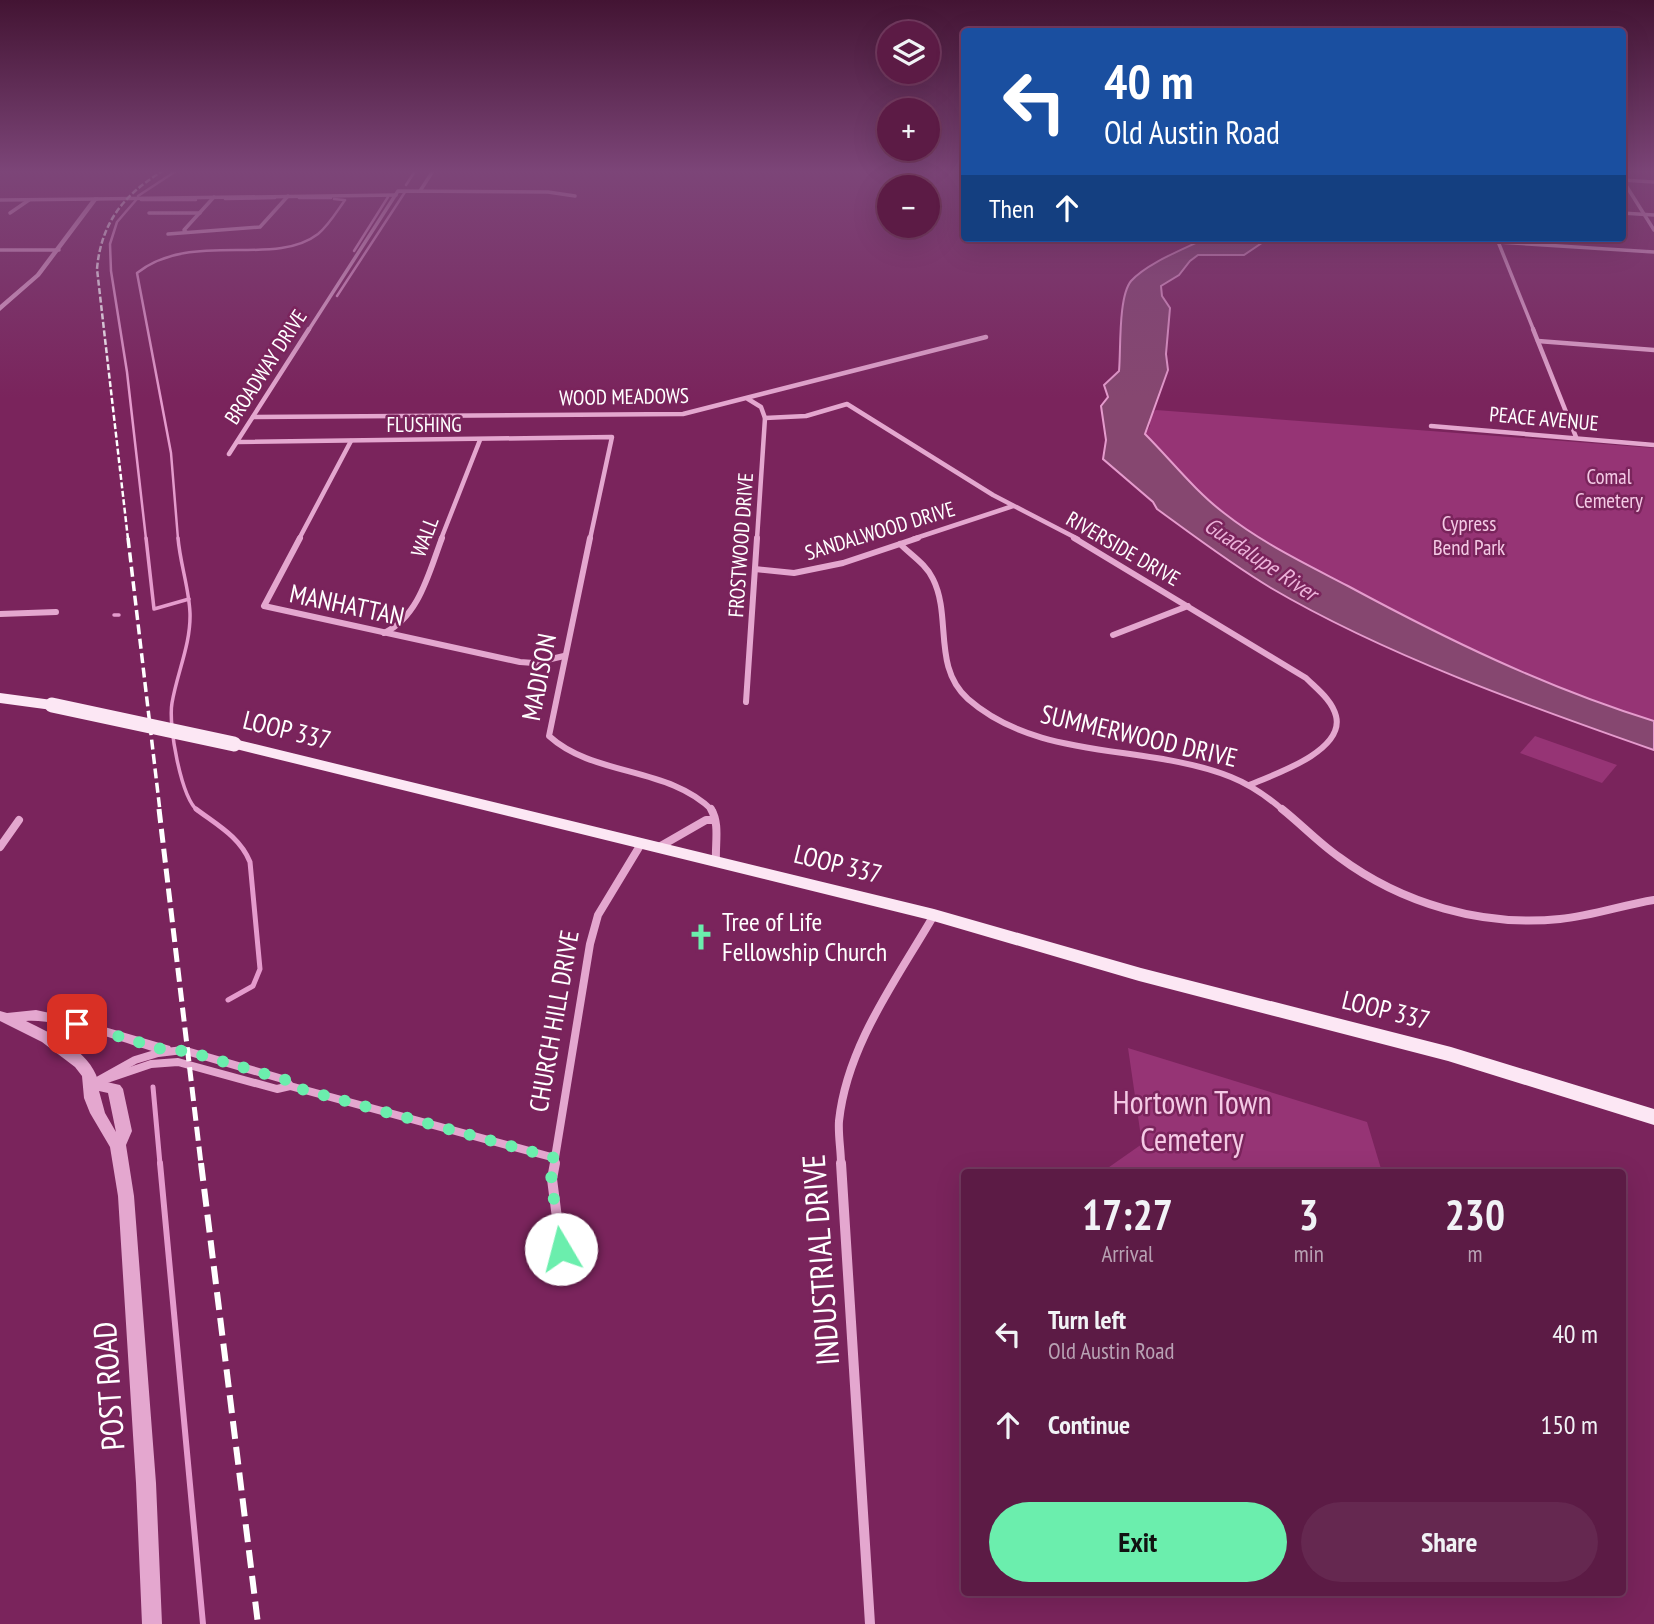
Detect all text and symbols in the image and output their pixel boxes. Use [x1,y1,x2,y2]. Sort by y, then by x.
map controls [877,21,940,238]
button: layers [877,21,940,84]
text: 40 m [1104,49,1193,113]
icon: left [989,56,1080,147]
button: + [877,98,940,161]
text: Old Austin Road [1104,111,1280,153]
button: − [877,175,940,238]
icon: ahead [1048,189,1086,227]
text: Then [989,192,1034,225]
street label: BROADWAY DRIVE [218,304,313,429]
street label: WOOD MEADOWS [559,382,689,411]
street label: PEACE AVENUE [1488,400,1600,437]
street label: FLUSHING [386,411,462,438]
park label: Comal Cemetery [1575,463,1643,514]
street label: FROSTWOOD DRIVE [722,472,759,618]
street label: SANDALWOOD DRIVE [802,495,958,566]
street label: RIVERSIDE DRIVE [1062,505,1185,592]
water label: Guadalupe River [1199,510,1326,609]
park label: Cypress Bend Park [1433,510,1505,561]
street label: WALL [405,513,445,561]
street label: MANHATTAN [287,576,407,633]
street label: MADISON [514,631,563,723]
street label: SUMMERWOOD DRIVE [1038,697,1241,774]
street label: LOOP 337 [240,703,334,756]
street label: LOOP 337 [791,837,885,890]
place label: Tree of Life Fellowship Church [722,905,887,968]
church icon: Tree of Life Fellowship Church [686,922,716,952]
street label: CHURCH HILL DRIVE [521,927,586,1114]
street label: LOOP 337 [1339,983,1433,1036]
pin [47,994,107,1054]
icon: arrive [58,1005,96,1043]
park label: Hortown Town Cemetery [1113,1081,1271,1160]
street label: INDUSTRIAL DRIVE [792,1153,848,1367]
text: 17:27 [1082,1187,1173,1242]
text: 3 [1299,1187,1319,1242]
text: 230 [1445,1187,1505,1242]
position arrow [524,1212,598,1286]
text: Arrival [1101,1239,1153,1268]
text: min [1294,1239,1324,1268]
text: m [1467,1239,1482,1268]
text: Turn left [1048,1303,1126,1336]
icon: left [989,1315,1027,1353]
text: 40 m [1552,1317,1598,1350]
street label: POST ROAD [83,1320,133,1452]
text: Old Austin Road [1048,1336,1174,1365]
icon: ahead [989,1406,1027,1444]
text: Continue [1048,1408,1130,1441]
text: 150 m [1540,1408,1598,1441]
button: Exit [989,1502,1287,1582]
button: Share [1301,1502,1598,1582]

